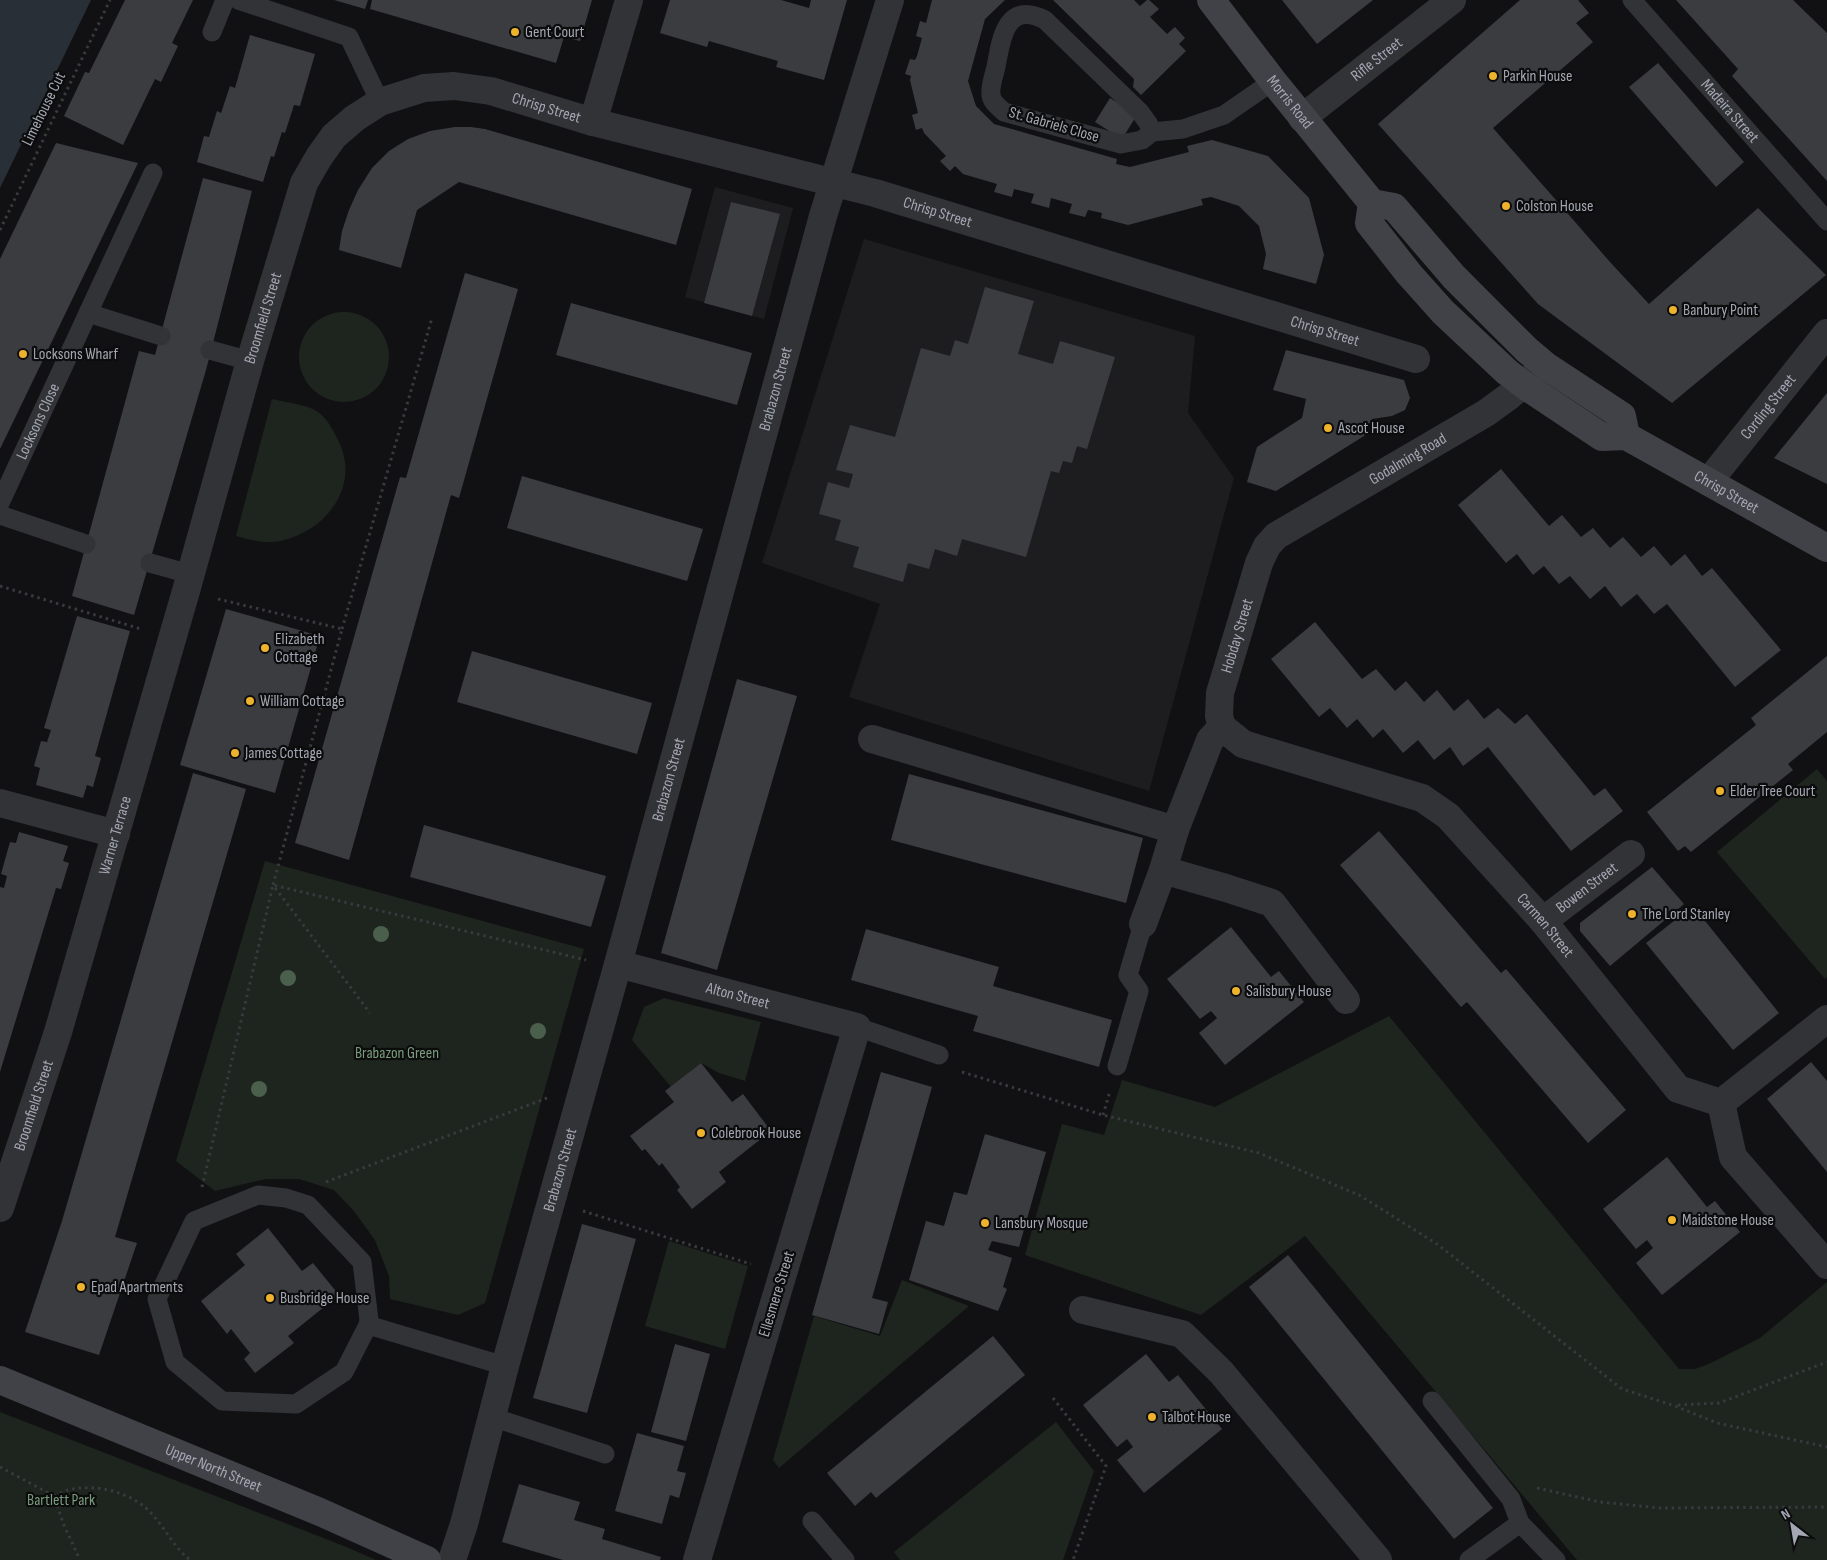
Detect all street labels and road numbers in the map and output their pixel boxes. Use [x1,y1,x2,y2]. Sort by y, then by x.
street label: Rifle Street [1347,33,1406,85]
street label: Limehouse Cut [18,69,70,149]
street label: Morris Road [1263,71,1317,133]
street label: Madeira Street [1697,75,1763,147]
street label: Chrisp Street [510,88,583,127]
street label: St. Gabriels Close [1007,103,1101,147]
street label: Chrisp Street [901,193,975,232]
street label: Broomfield Street [240,270,286,366]
street label: Chrisp Street [1288,312,1362,351]
street label: Brabazon Street [755,345,796,433]
street label: Cording Street [1737,370,1800,443]
street label: Locksons Close [12,380,64,462]
street label: Godalming Road [1366,429,1450,489]
street label: Chrisp Street [1691,466,1762,518]
street label: Hobday Street [1217,596,1257,675]
street label: Brabazon Street [648,736,689,823]
street label: Warner Terrace [95,794,135,877]
street label: Bowen Street [1552,858,1621,917]
street label: Carmen Street [1513,889,1578,961]
street label: Alton Street [703,978,772,1013]
street label: Broomfield Street [10,1057,58,1153]
street label: Brabazon Street [539,1126,581,1214]
street label: Ellesmere Street [755,1249,799,1339]
street label: Upper North Street [163,1440,265,1496]

